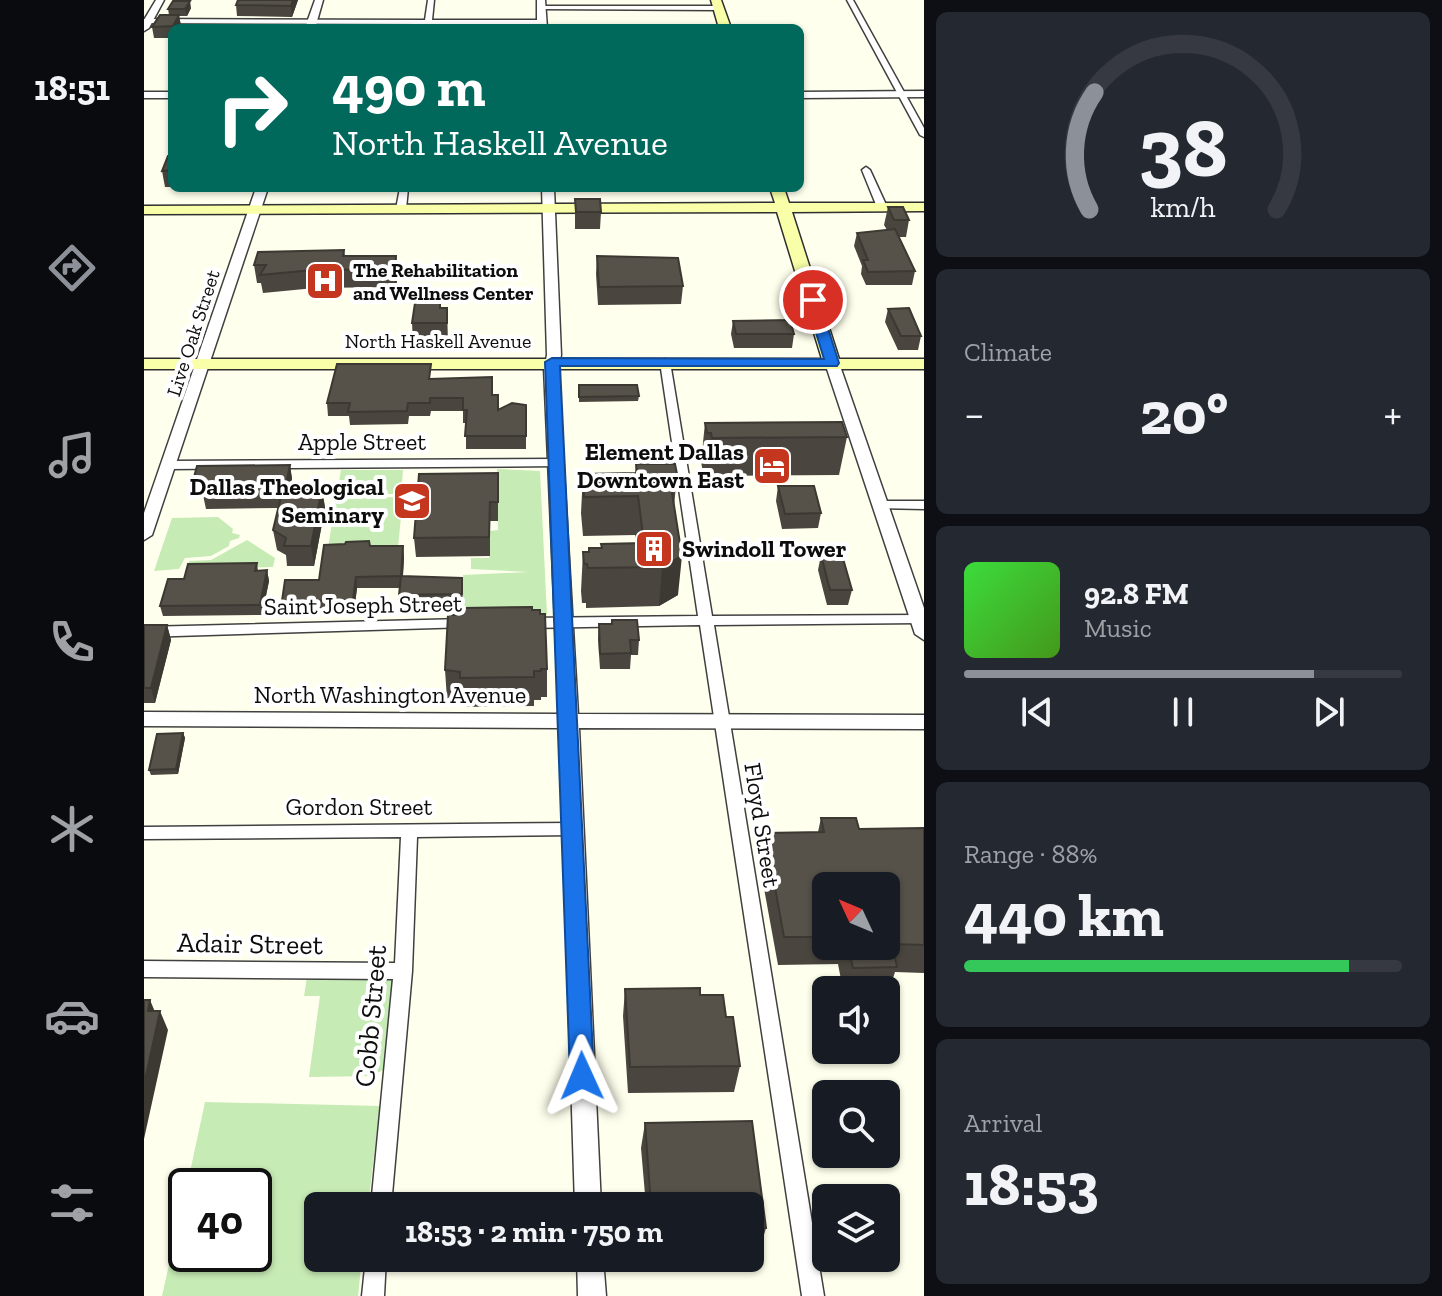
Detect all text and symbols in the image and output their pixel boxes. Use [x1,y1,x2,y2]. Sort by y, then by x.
text: 490 m [332,53,486,120]
icon: right [200,56,304,160]
text: 18:51 [34,66,110,109]
text: 38 [1138,97,1228,197]
text: North Haskell Avenue [332,121,668,164]
text: km/h [1150,191,1216,225]
icon: directions [44,240,100,296]
place label: The Rehabilitation and Wellness Center [353,258,534,305]
hospital icon: The Rehabilitation and Wellness Center [304,260,346,302]
street label: Live Oak Street [161,266,225,399]
pin [779,266,847,334]
icon: arrive [791,278,835,322]
street label: North Haskell Avenue [345,329,531,353]
text: Climate [964,336,1052,368]
text: 20° [1140,377,1228,449]
text: − [964,387,985,440]
text: + [1383,387,1402,440]
icon: music [44,427,100,483]
street label: Apple Street [298,427,426,456]
place label: Element Dallas Downtown East [577,437,744,494]
hotel icon: Element Dallas Downtown East [751,445,793,487]
place label: Dallas Theological Seminary [190,472,384,529]
school or university icon: Dallas Theological Seminary [391,480,433,522]
building icon: Swindoll Tower [633,528,675,570]
place label: Swindoll Tower [682,534,847,563]
text: 92.8 FM [1084,576,1189,612]
street label: Saint Joseph Street [264,588,462,621]
text: Music [1084,612,1152,644]
icon: phone [44,614,100,670]
street label: North Washington Avenue [254,680,526,709]
icon: previous [1015,690,1059,734]
icon: pause [1161,690,1205,734]
icon: next [1307,690,1351,734]
street label: Floyd Street [738,761,787,889]
street label: Gordon Street [286,792,433,821]
icon: climate [44,801,100,857]
text: Range · 88% [964,838,1097,870]
north arrow [812,872,900,960]
map controls [812,872,900,1272]
text: 440 km [964,879,1164,951]
street label: Adair Street [177,926,324,961]
street label: Cobb Street [348,943,393,1088]
button: sound [812,976,900,1064]
icon: car [44,988,100,1044]
position arrow [540,1034,624,1118]
button: search [812,1080,900,1168]
text: Arrival [964,1107,1042,1139]
text: 18:53 [964,1148,1099,1220]
speed limit sign: 40 [168,1168,272,1272]
icon: filters [44,1175,100,1231]
button: layers [812,1184,900,1272]
text: 18:53 · 2 min · 750 m [405,1214,663,1250]

